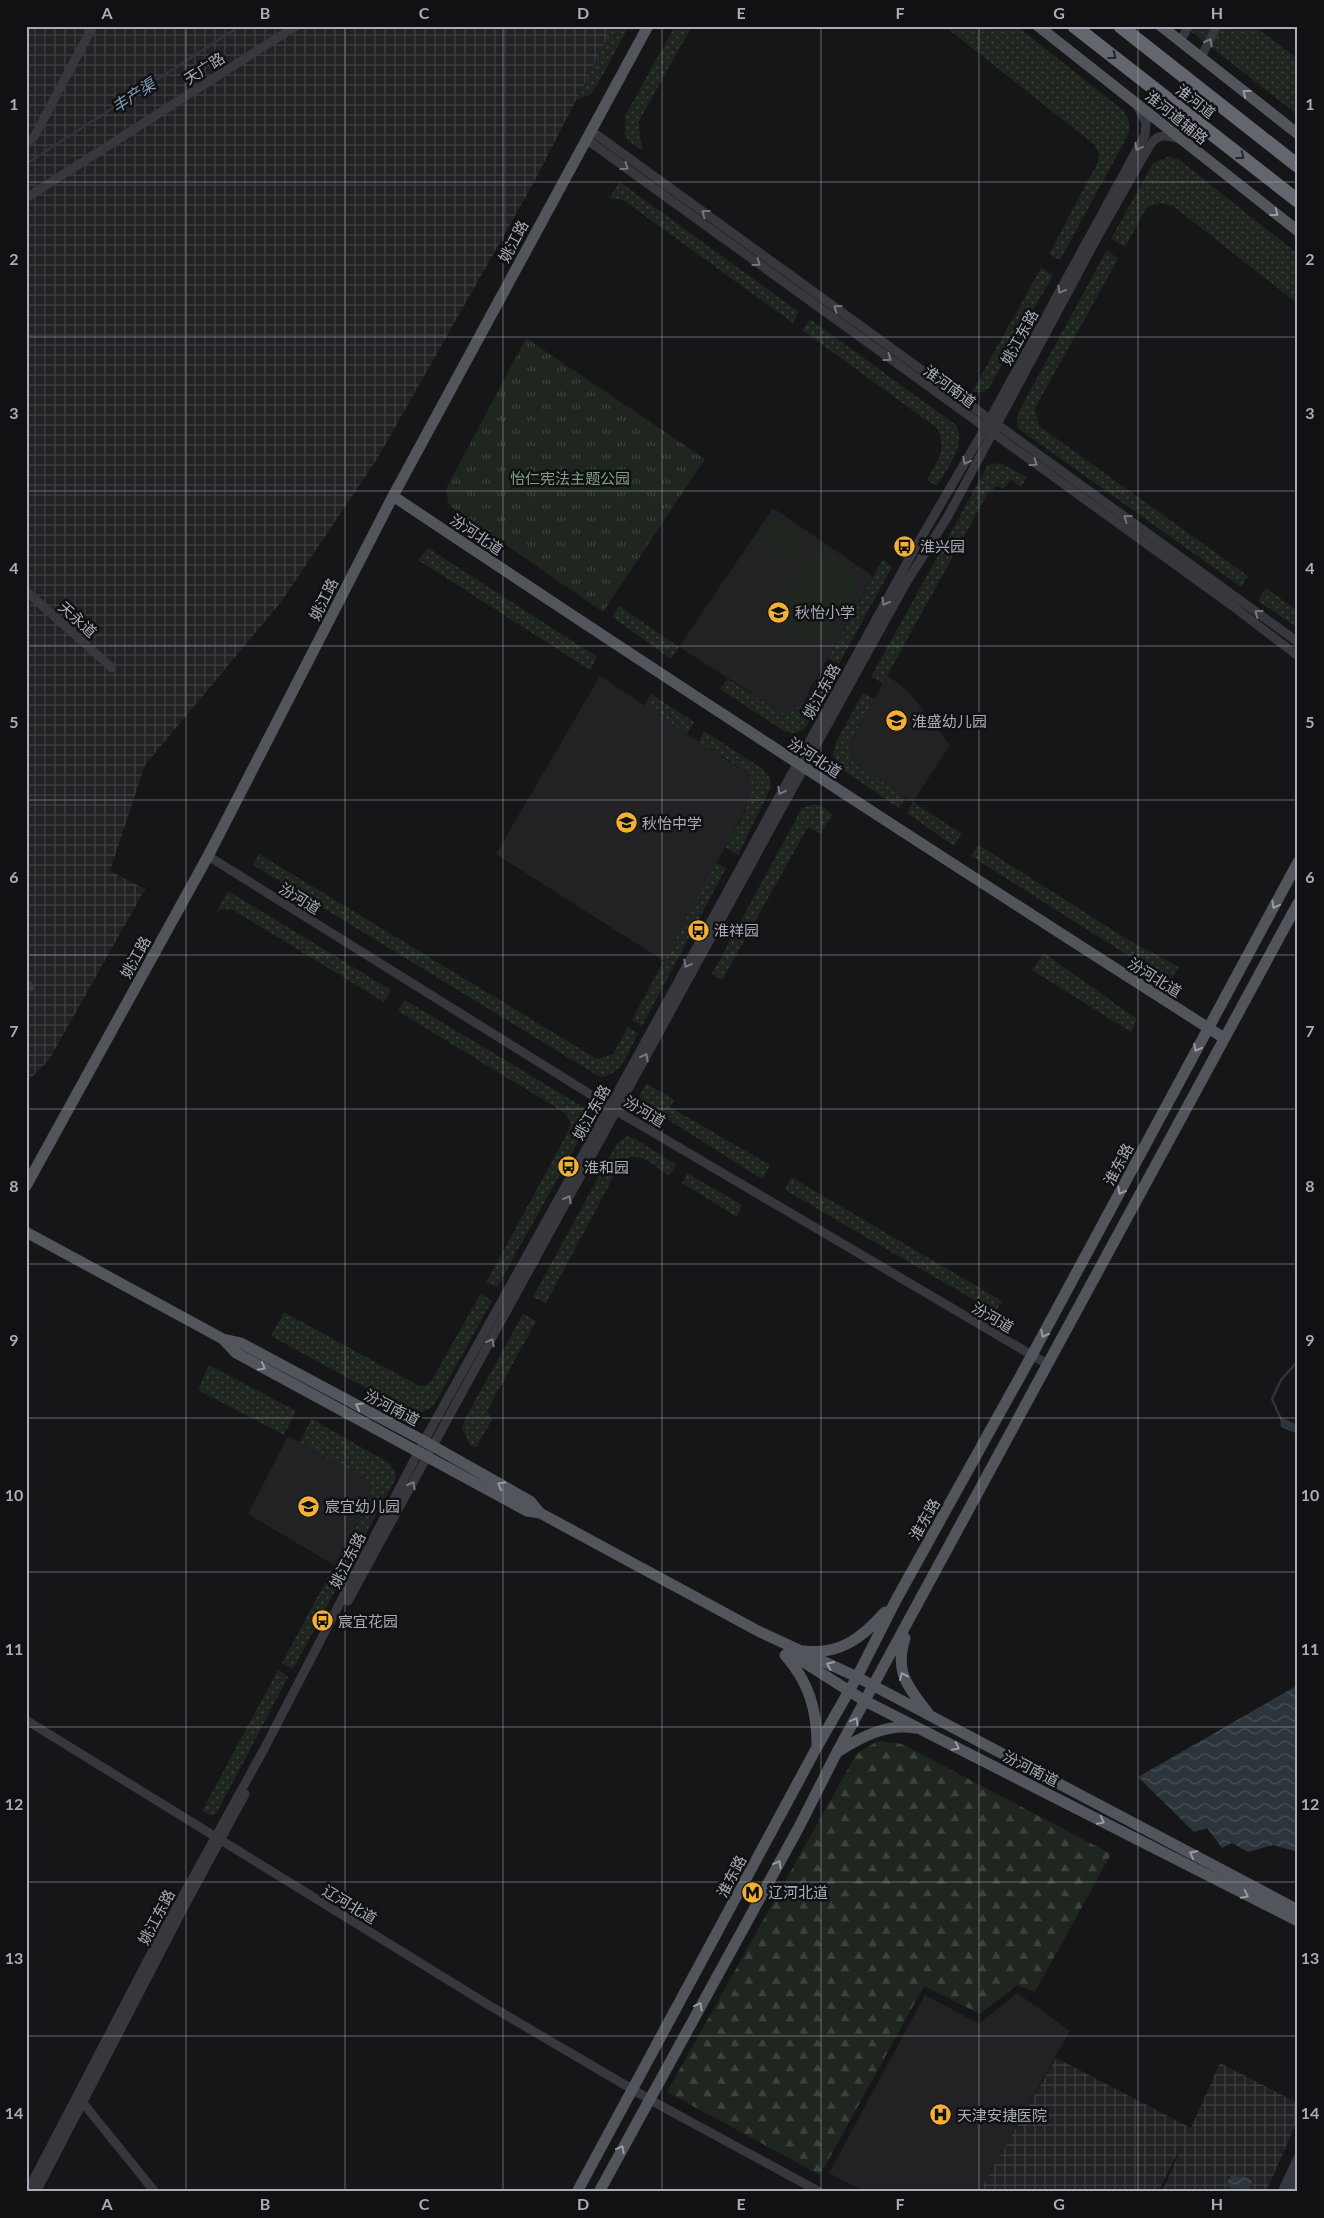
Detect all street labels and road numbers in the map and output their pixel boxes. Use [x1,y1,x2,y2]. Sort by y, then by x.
street label: 天广路 [180,48,228,88]
street label: 淮河道 [1173,80,1219,122]
street label: 淮河道辅路 [1142,86,1212,148]
street label: 姚江路 [494,217,532,265]
street label: 姚江东路 [997,306,1041,368]
street label: 淮河南道 [920,361,980,411]
street label: 汾河北道 [447,510,507,558]
street label: 姚江路 [305,575,341,623]
street label: 天永道 [55,597,101,641]
street label: 姚江东路 [799,660,843,722]
street label: 汾河北道 [785,733,845,781]
street label: 汾河道 [276,878,324,918]
street label: 姚江路 [116,933,154,981]
street label: 汾河北道 [1125,953,1185,1001]
street label: 姚江东路 [569,1081,613,1143]
street label: 汾河道 [621,1092,669,1130]
street label: 淮东路 [1099,1140,1137,1188]
street label: 汾河道 [969,1298,1017,1336]
street label: 汾河南道 [361,1385,423,1429]
street label: 淮东路 [905,1495,943,1543]
street label: 姚江东路 [325,1529,369,1591]
street label: 汾河南道 [1000,1746,1062,1790]
street label: 淮东路 [712,1852,750,1900]
street label: 辽河北道 [320,1881,380,1927]
street label: 姚江东路 [134,1886,178,1948]

